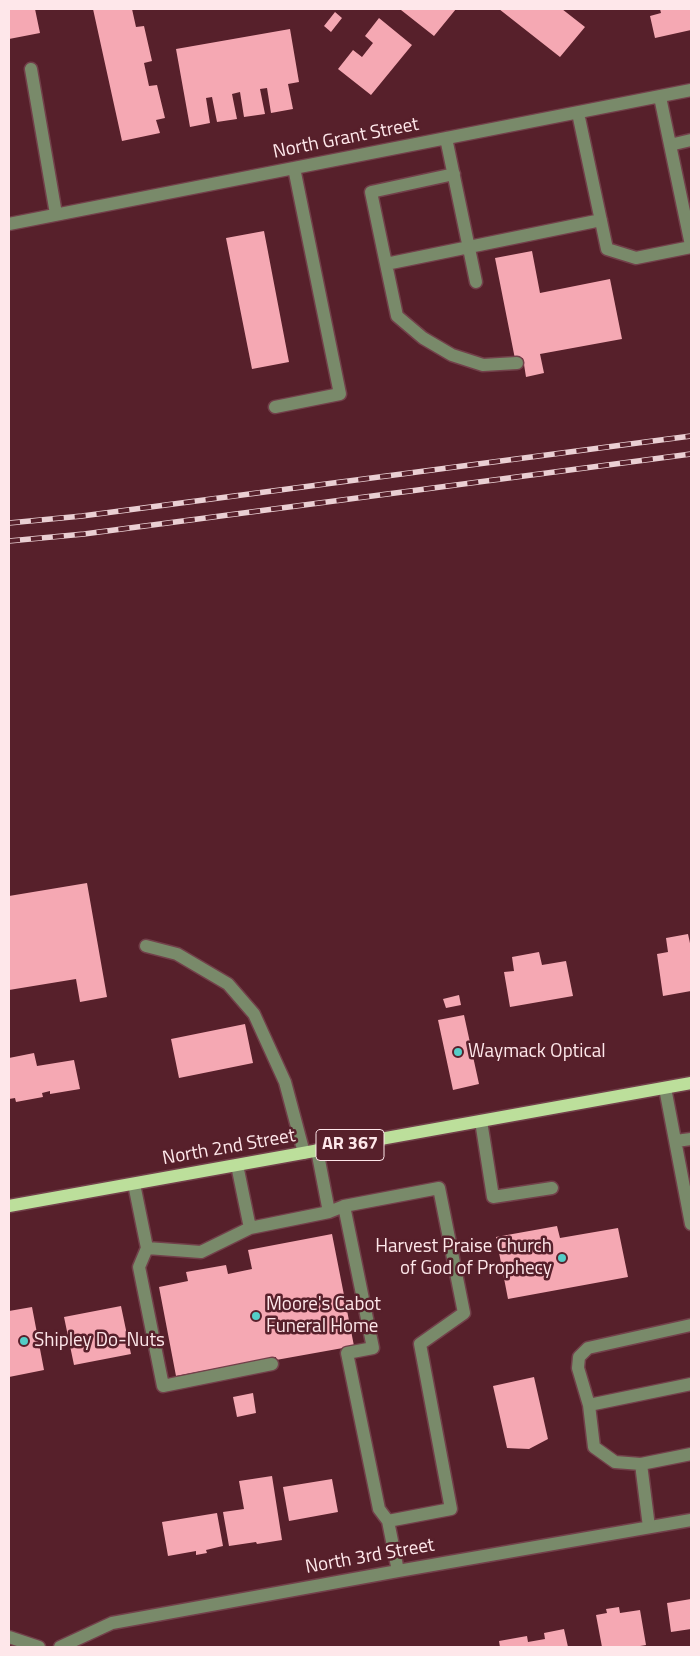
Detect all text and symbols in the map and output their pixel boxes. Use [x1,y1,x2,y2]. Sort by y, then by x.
street label: North Grant Street [271,114,421,164]
place label: Waymack Optical [468,1041,606,1063]
marker: Waymack Optical [452,1046,464,1058]
street label: North 2nd Street [161,1125,297,1171]
road number: AR 367 [316,1130,384,1160]
place label: Harvest Praise Church of God of Prophecy [375,1236,552,1280]
marker: Harvest Praise Church of God of Prophecy [556,1252,568,1264]
place label: Moore's Cabot Funeral Home [266,1294,381,1338]
marker: Moore's Cabot Funeral Home [250,1310,262,1322]
place label: Shipley Do-Nuts [34,1330,165,1352]
marker: Shipley Do-Nuts [18,1335,30,1347]
street label: North 3rd Street [304,1534,436,1580]

